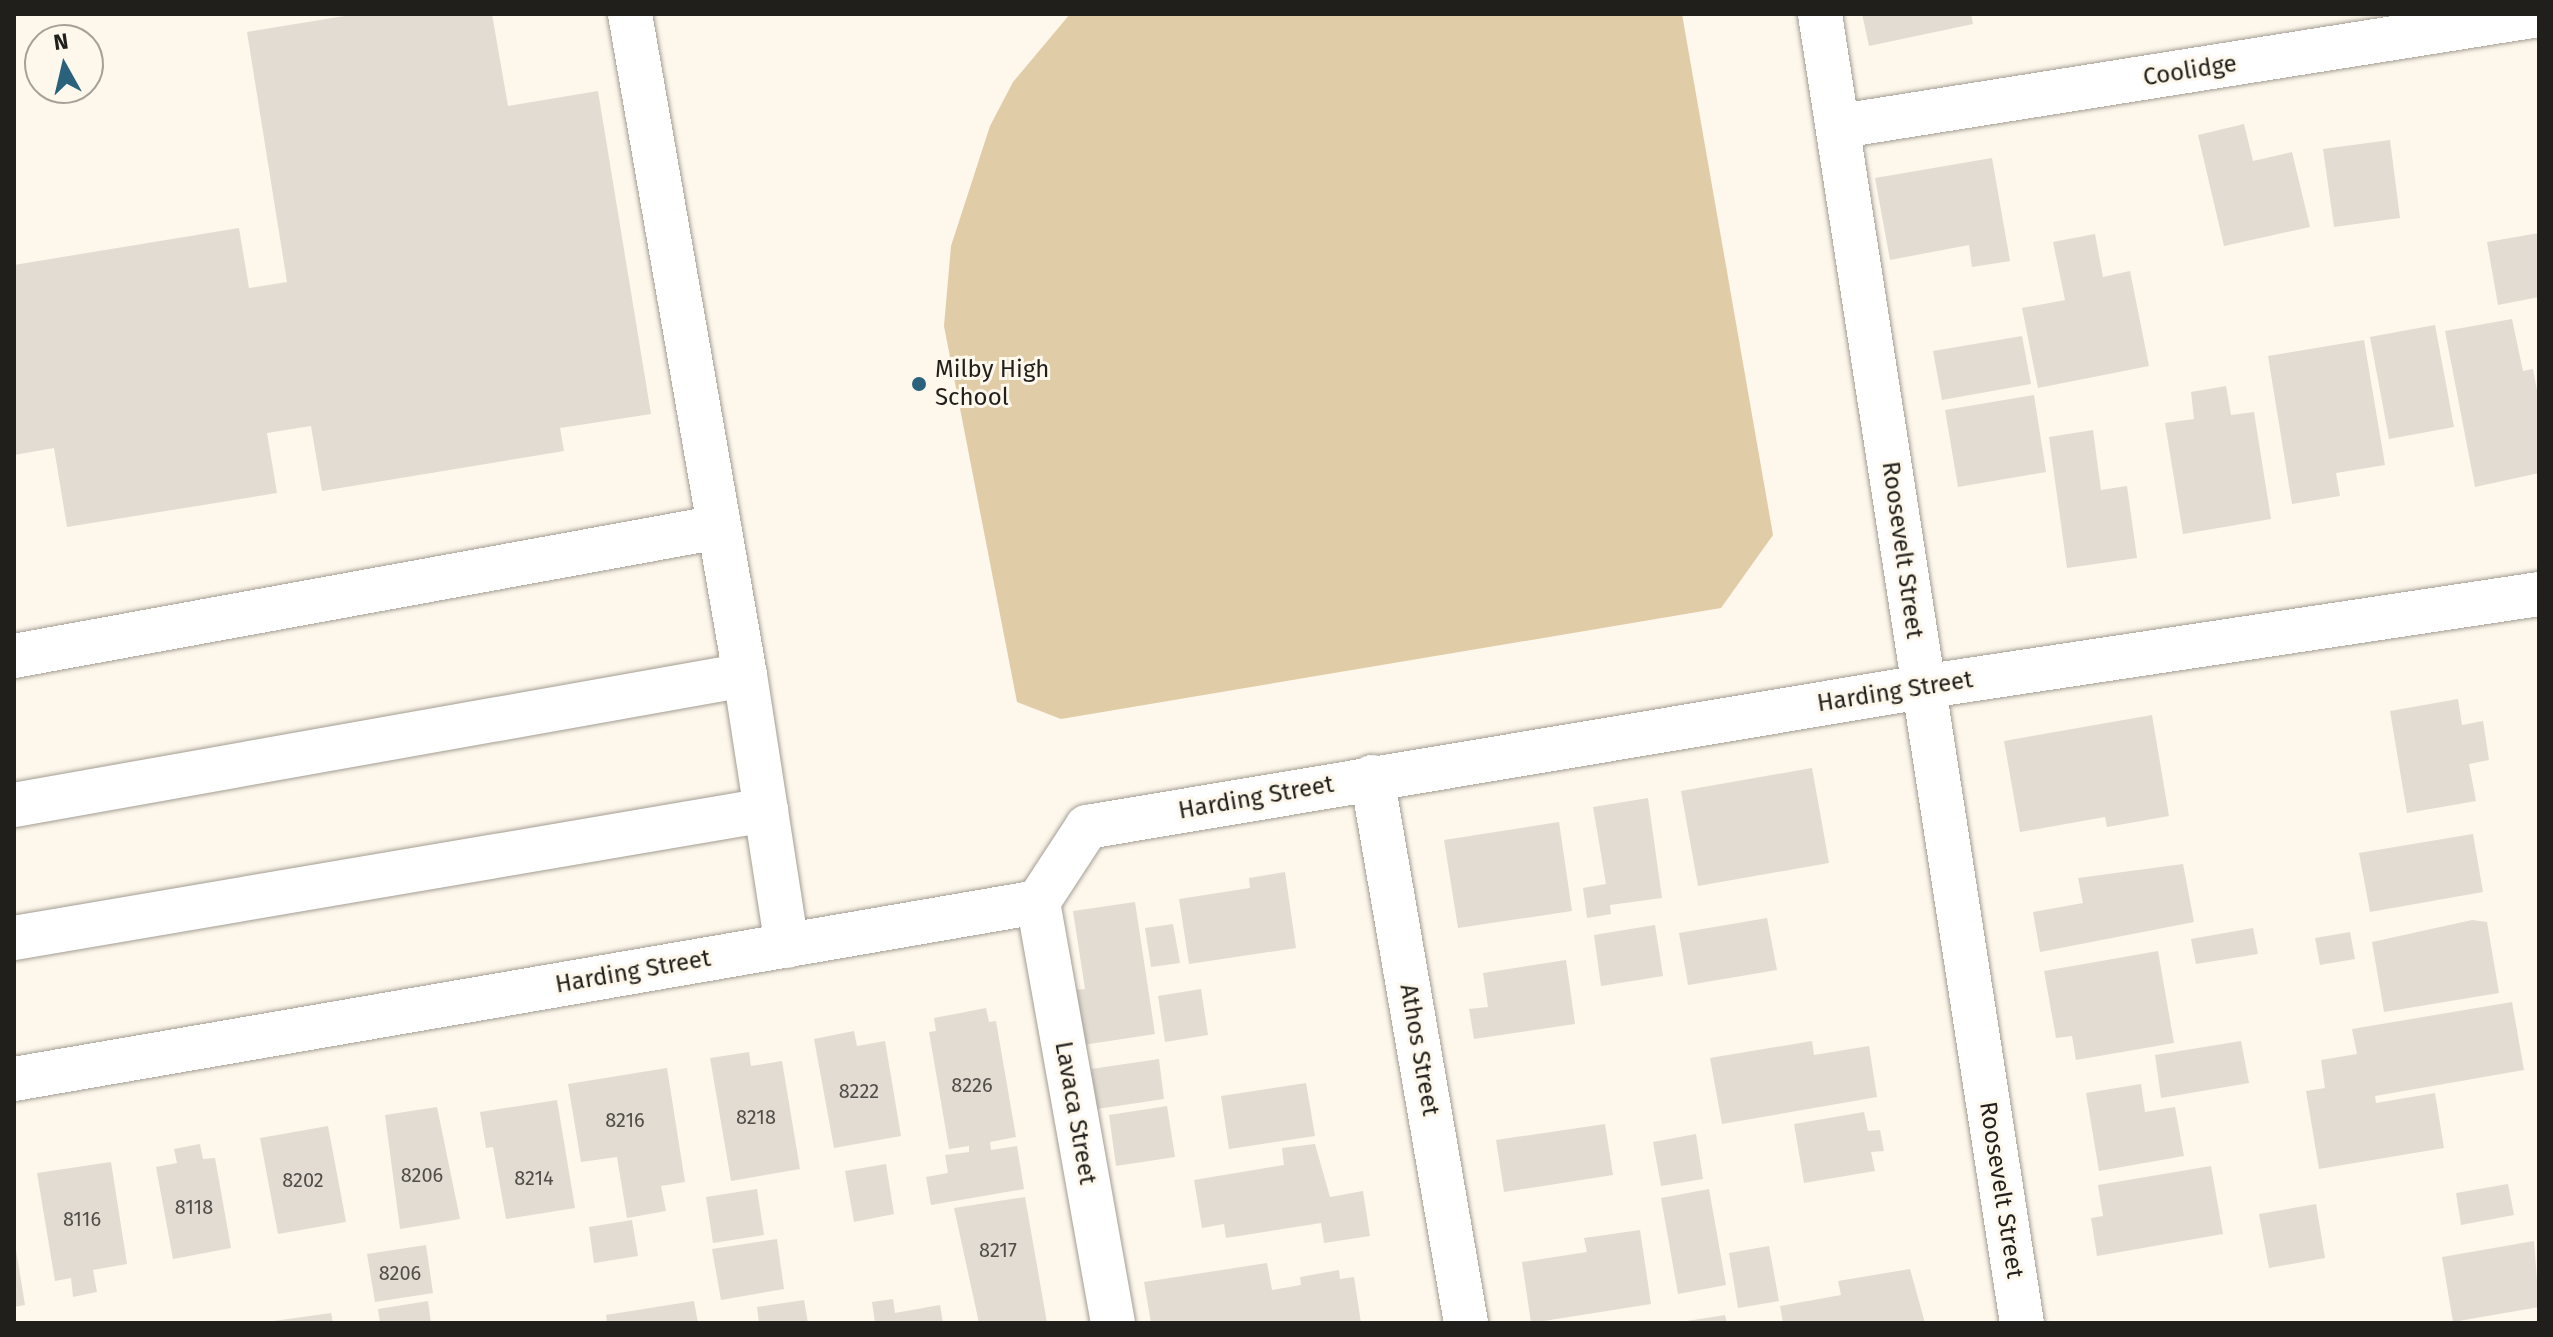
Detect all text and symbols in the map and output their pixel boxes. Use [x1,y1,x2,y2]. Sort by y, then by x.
north arrow [24,24,104,104]
text: N [52,27,70,56]
street label: Coolidge [2141,49,2239,93]
place label: Milby High School [935,356,1049,412]
marker: Milby High School [910,375,928,393]
street label: Roosevelt Street [1875,460,1929,640]
street label: Harding Street [1815,665,1975,719]
street label: Harding Street [1176,770,1336,826]
street label: Harding Street [553,944,713,1000]
street label: Athos Street [1393,982,1445,1118]
street label: Lavaca Street [1048,1039,1102,1187]
house number: 8226 [951,1073,993,1097]
house number: 8222 [839,1079,879,1103]
street label: Roosevelt Street [1973,1100,2029,1280]
house number: 8218 [736,1105,776,1129]
house number: 8216 [605,1108,645,1132]
house number: 8206 [401,1163,443,1187]
house number: 8214 [514,1166,554,1190]
house number: 8202 [282,1168,324,1192]
house number: 8118 [175,1195,213,1219]
house number: 8116 [63,1207,101,1231]
house number: 8217 [979,1238,1017,1262]
house number: 8206 [379,1261,421,1285]

